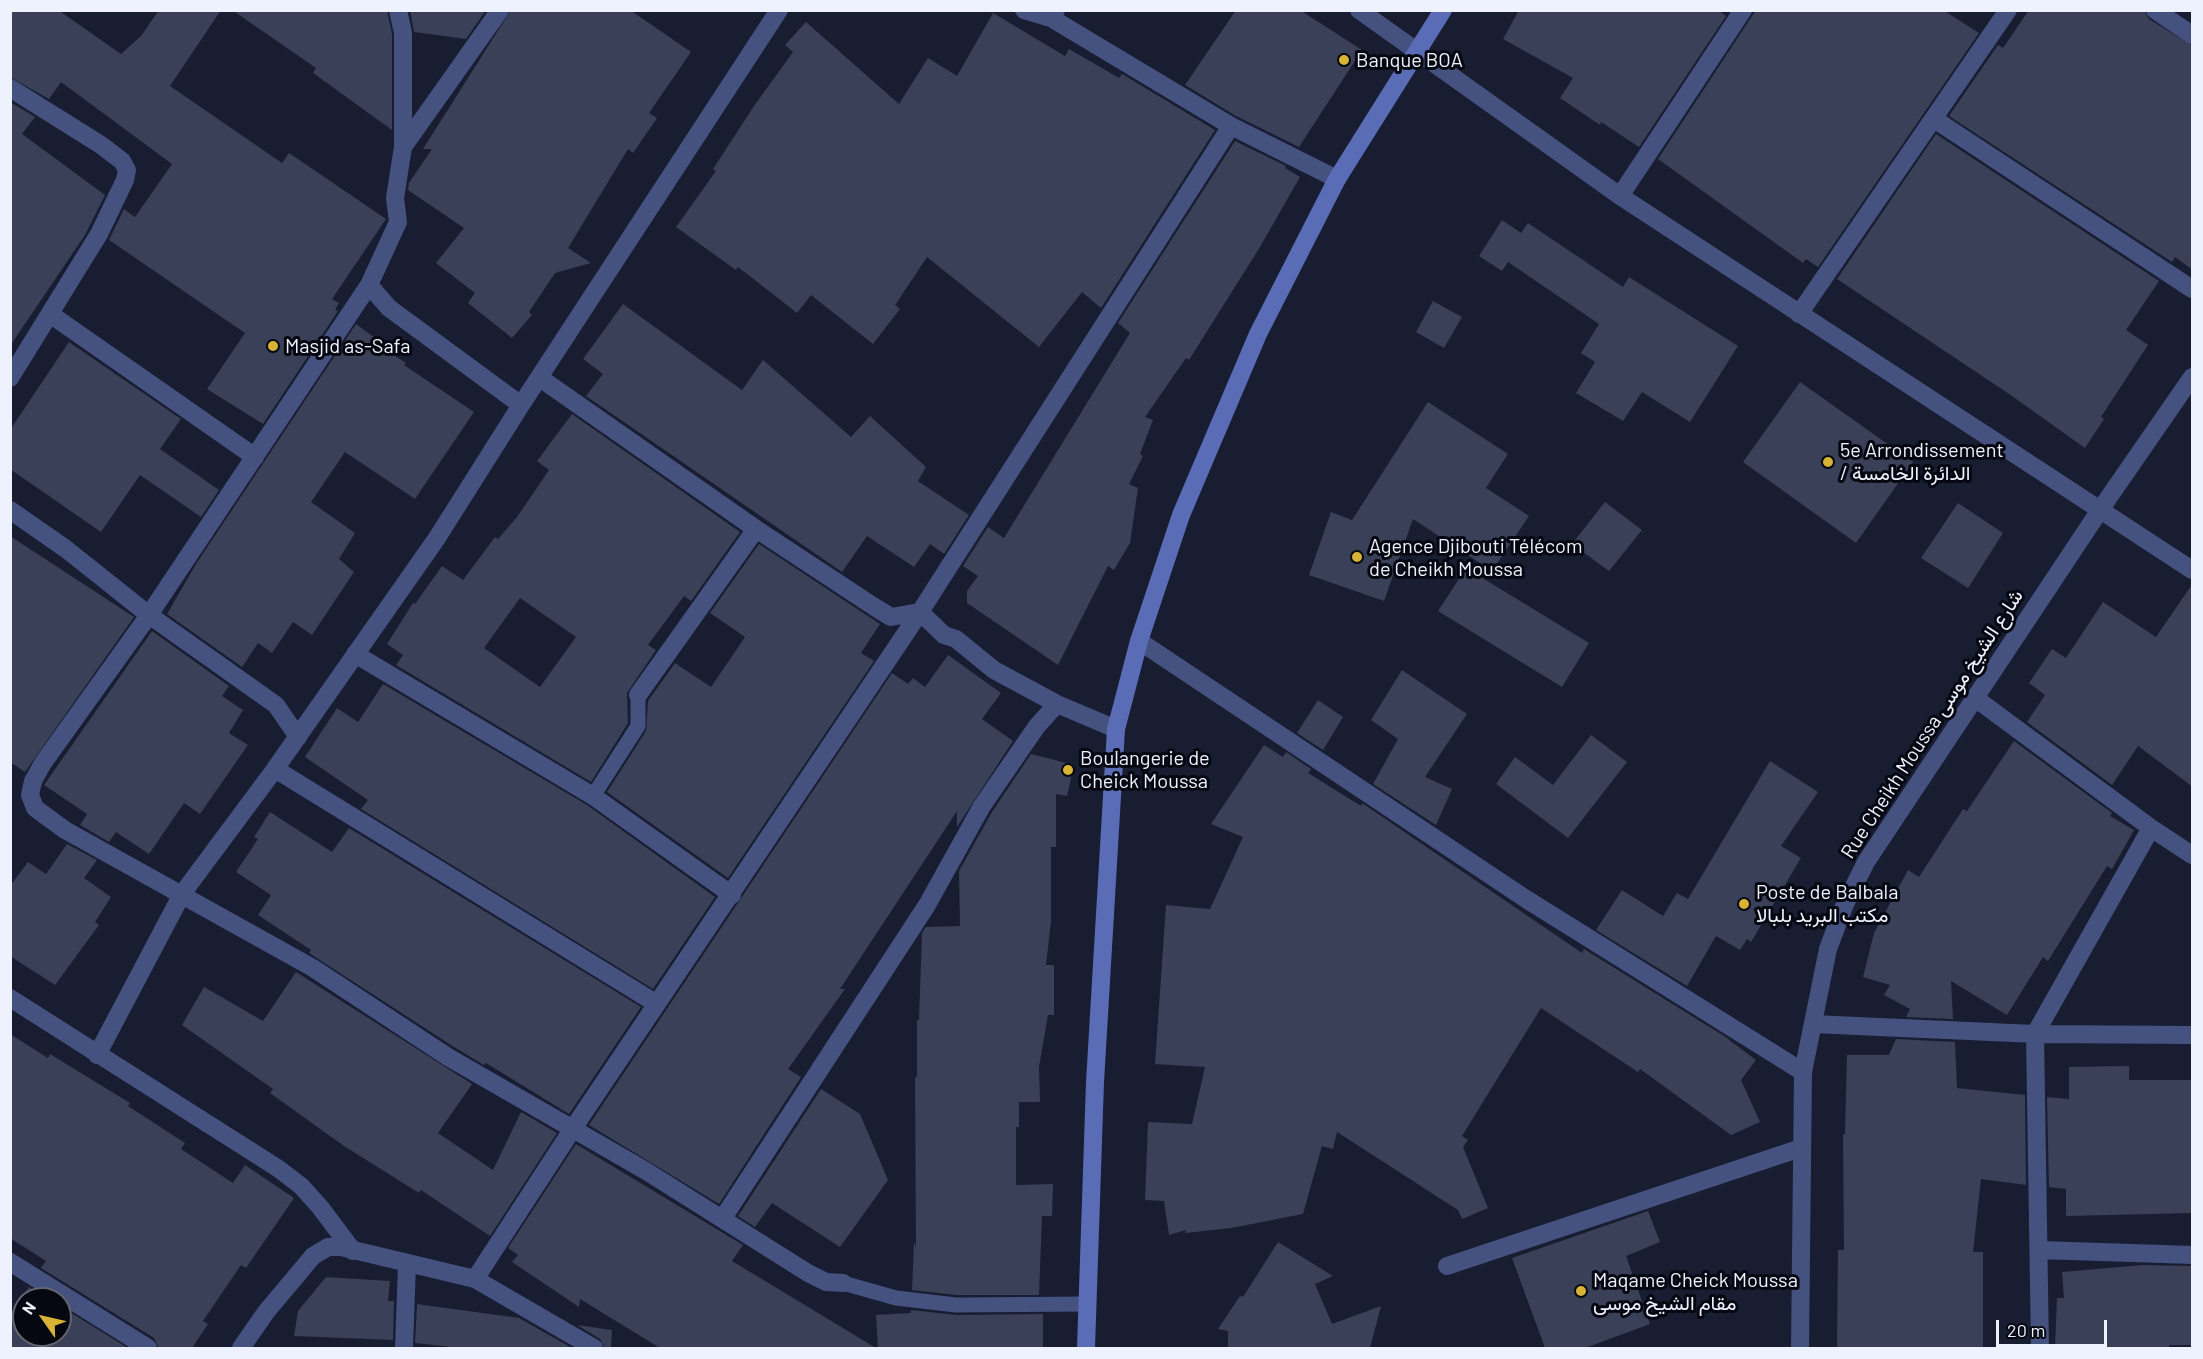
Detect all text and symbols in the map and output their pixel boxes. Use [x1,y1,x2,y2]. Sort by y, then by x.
place label: Banque BOA [1356,48,1463,72]
marker: Banque BOA [1337,53,1351,67]
place label: Masjid as-Safa [285,334,411,358]
marker: Masjid as-Safa [266,339,280,353]
place label: 5e Arrondissement / الدائرة الخامسة [1840,438,2004,485]
marker: 5e Arrondissement / الدائرة الخامسة [1821,455,1835,469]
place label: Agence Djibouti Télécom de Cheikh Moussa [1369,534,1583,581]
marker: Agence Djibouti Télécom de Cheikh Moussa [1350,550,1364,564]
street label: Rue Cheikh Moussa شارع الشيخ موسى [1836,585,2028,863]
place label: Boulangerie de Cheick Moussa [1080,746,1210,793]
marker: Boulangerie de Cheick Moussa [1061,763,1075,777]
place label: Poste de Balbala مكتب البريد بلبالا [1756,880,1898,927]
marker: Poste de Balbala مكتب البريد بلبالا [1737,897,1751,911]
place label: Maqame Cheick Moussa مقام الشيخ موسى [1593,1268,1798,1315]
marker: Maqame Cheick Moussa مقام الشيخ موسى [1574,1284,1588,1298]
north arrow [12,1287,72,1347]
text: N [17,1298,39,1318]
scale bar [1999,1308,2110,1346]
text: 20 m [2007,1319,2045,1341]

